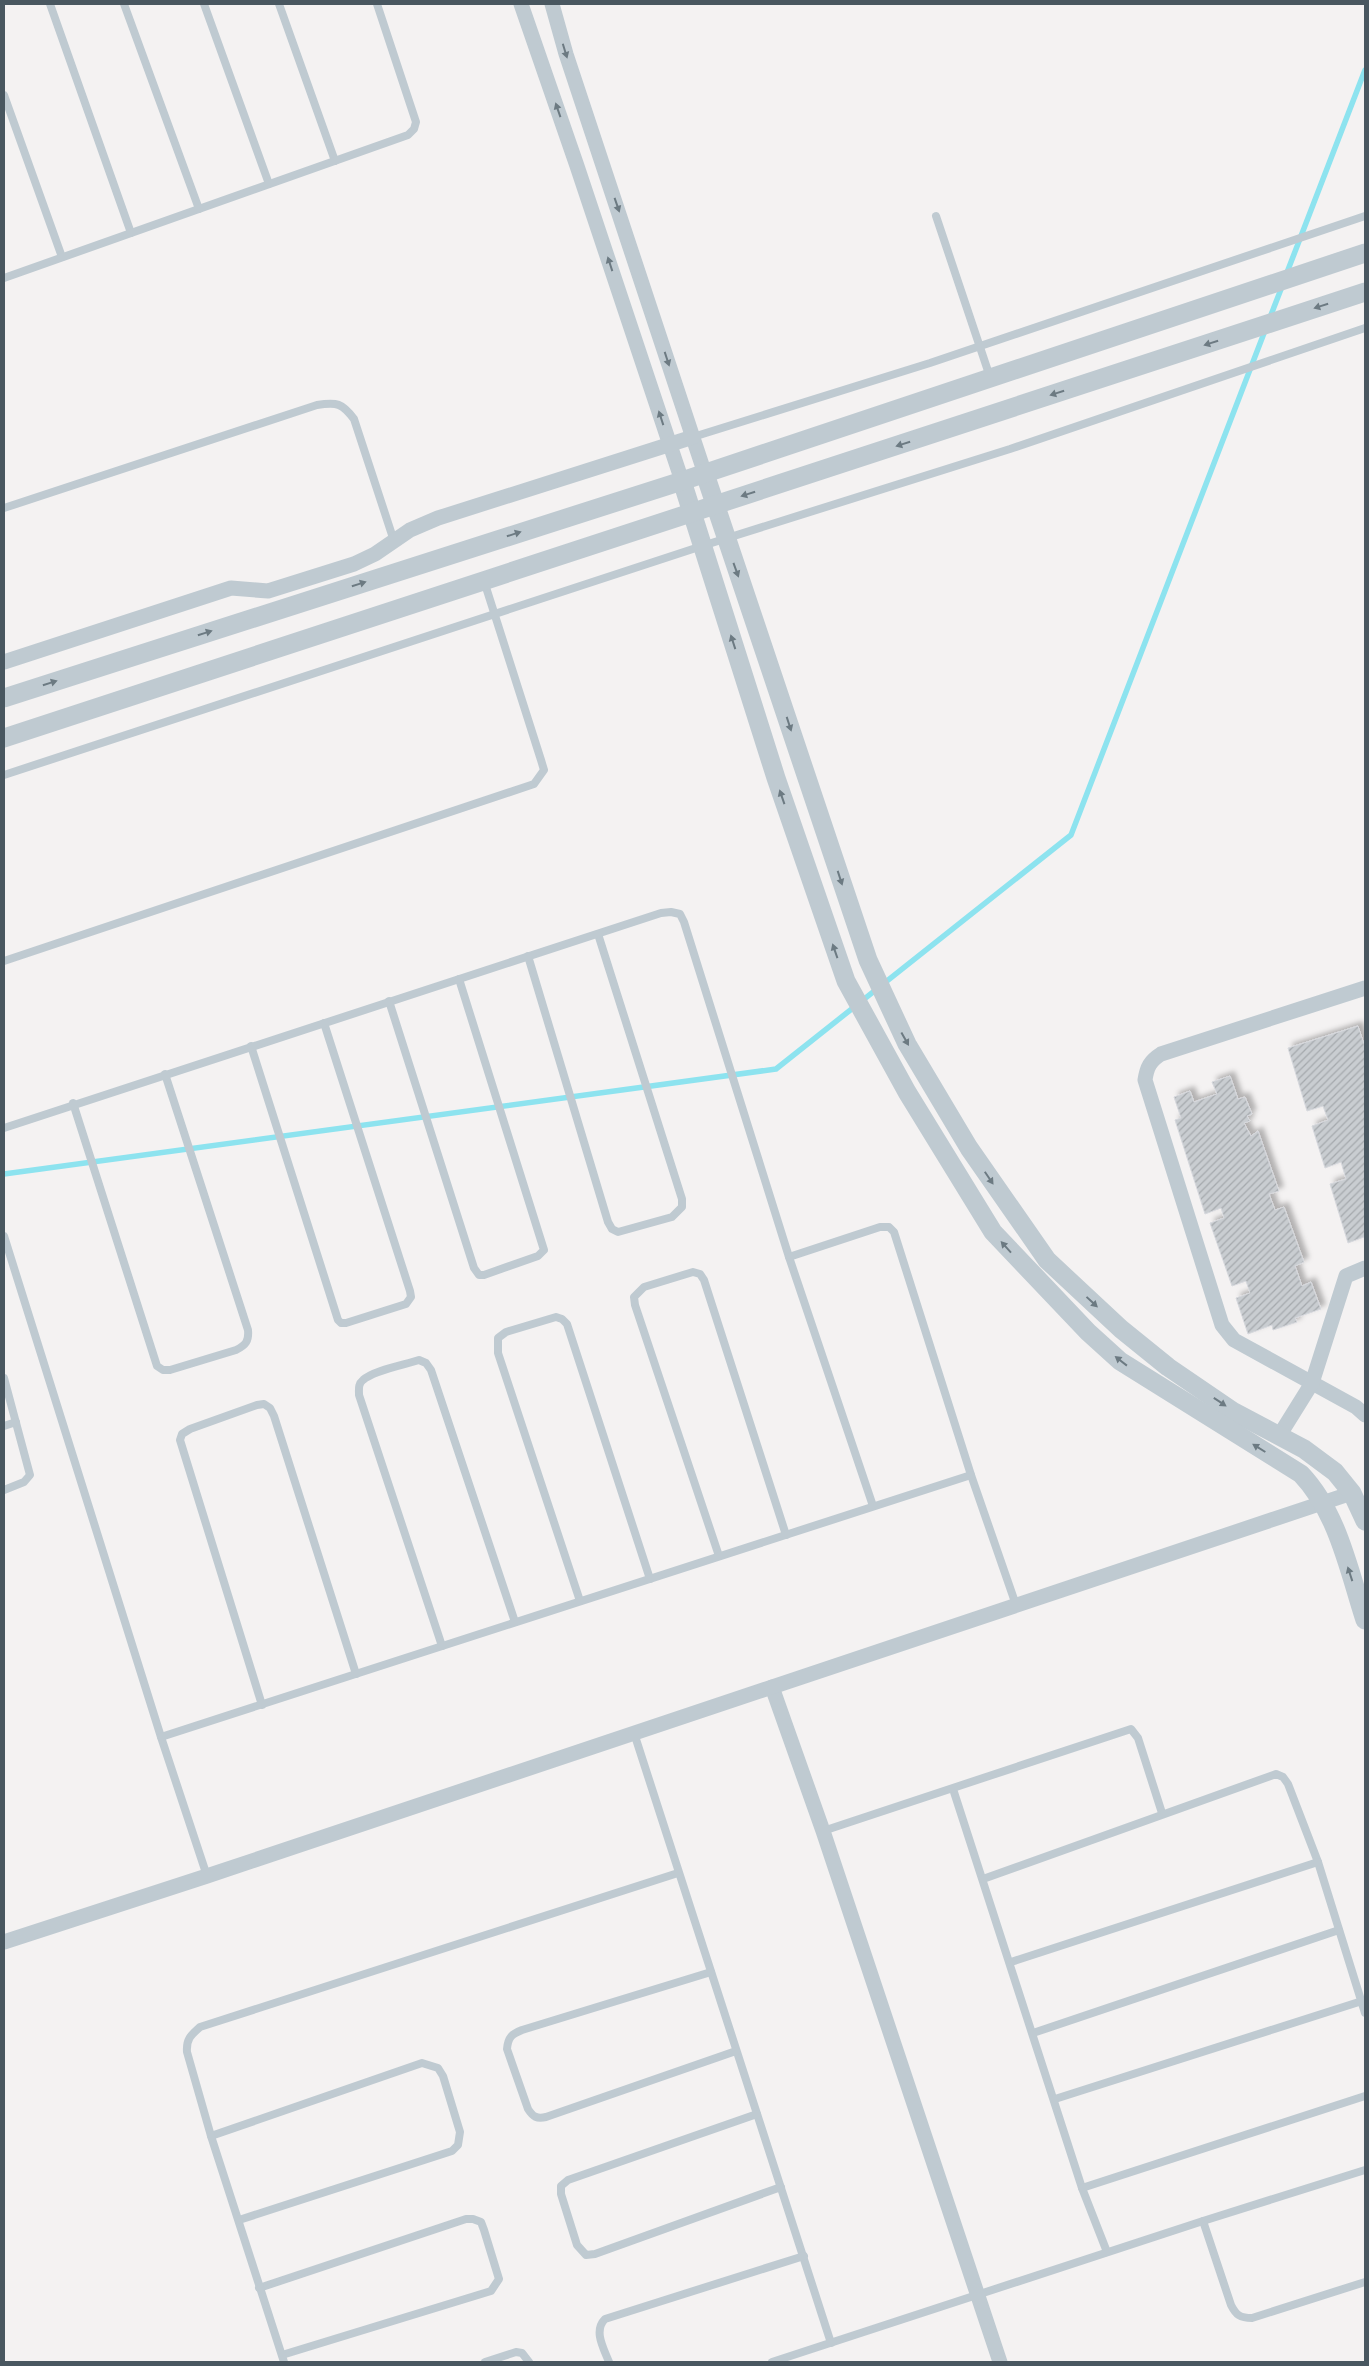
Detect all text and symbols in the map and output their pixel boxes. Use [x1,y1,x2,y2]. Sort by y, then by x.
one-way arrow [562,43,570,58]
one-way arrow [554,102,562,117]
one-way arrow [614,197,621,212]
one-way arrow [606,256,614,271]
one-way arrow [1314,303,1329,311]
one-way arrow [1204,339,1219,347]
one-way arrow [664,352,672,367]
one-way arrow [1049,389,1064,397]
one-way arrow [657,411,664,426]
one-way arrow [895,440,910,448]
one-way arrow [740,490,755,498]
one-way arrow [507,530,522,538]
one-way arrow [732,563,740,578]
one-way arrow [352,579,367,587]
one-way arrow [197,628,212,636]
one-way arrow [729,635,736,650]
one-way arrow [43,679,58,687]
one-way arrow [785,716,793,731]
one-way arrow [778,789,786,804]
one-way arrow [837,870,844,885]
one-way arrow [831,943,839,958]
one-way arrow [900,1033,909,1046]
one-way arrow [984,1171,994,1185]
one-way arrow [1000,1242,1012,1254]
one-way arrow [1086,1296,1098,1308]
one-way arrow [1115,1356,1128,1367]
one-way arrow [1214,1397,1227,1407]
one-way arrow [1252,1444,1265,1453]
one-way arrow [1346,1566,1354,1581]

